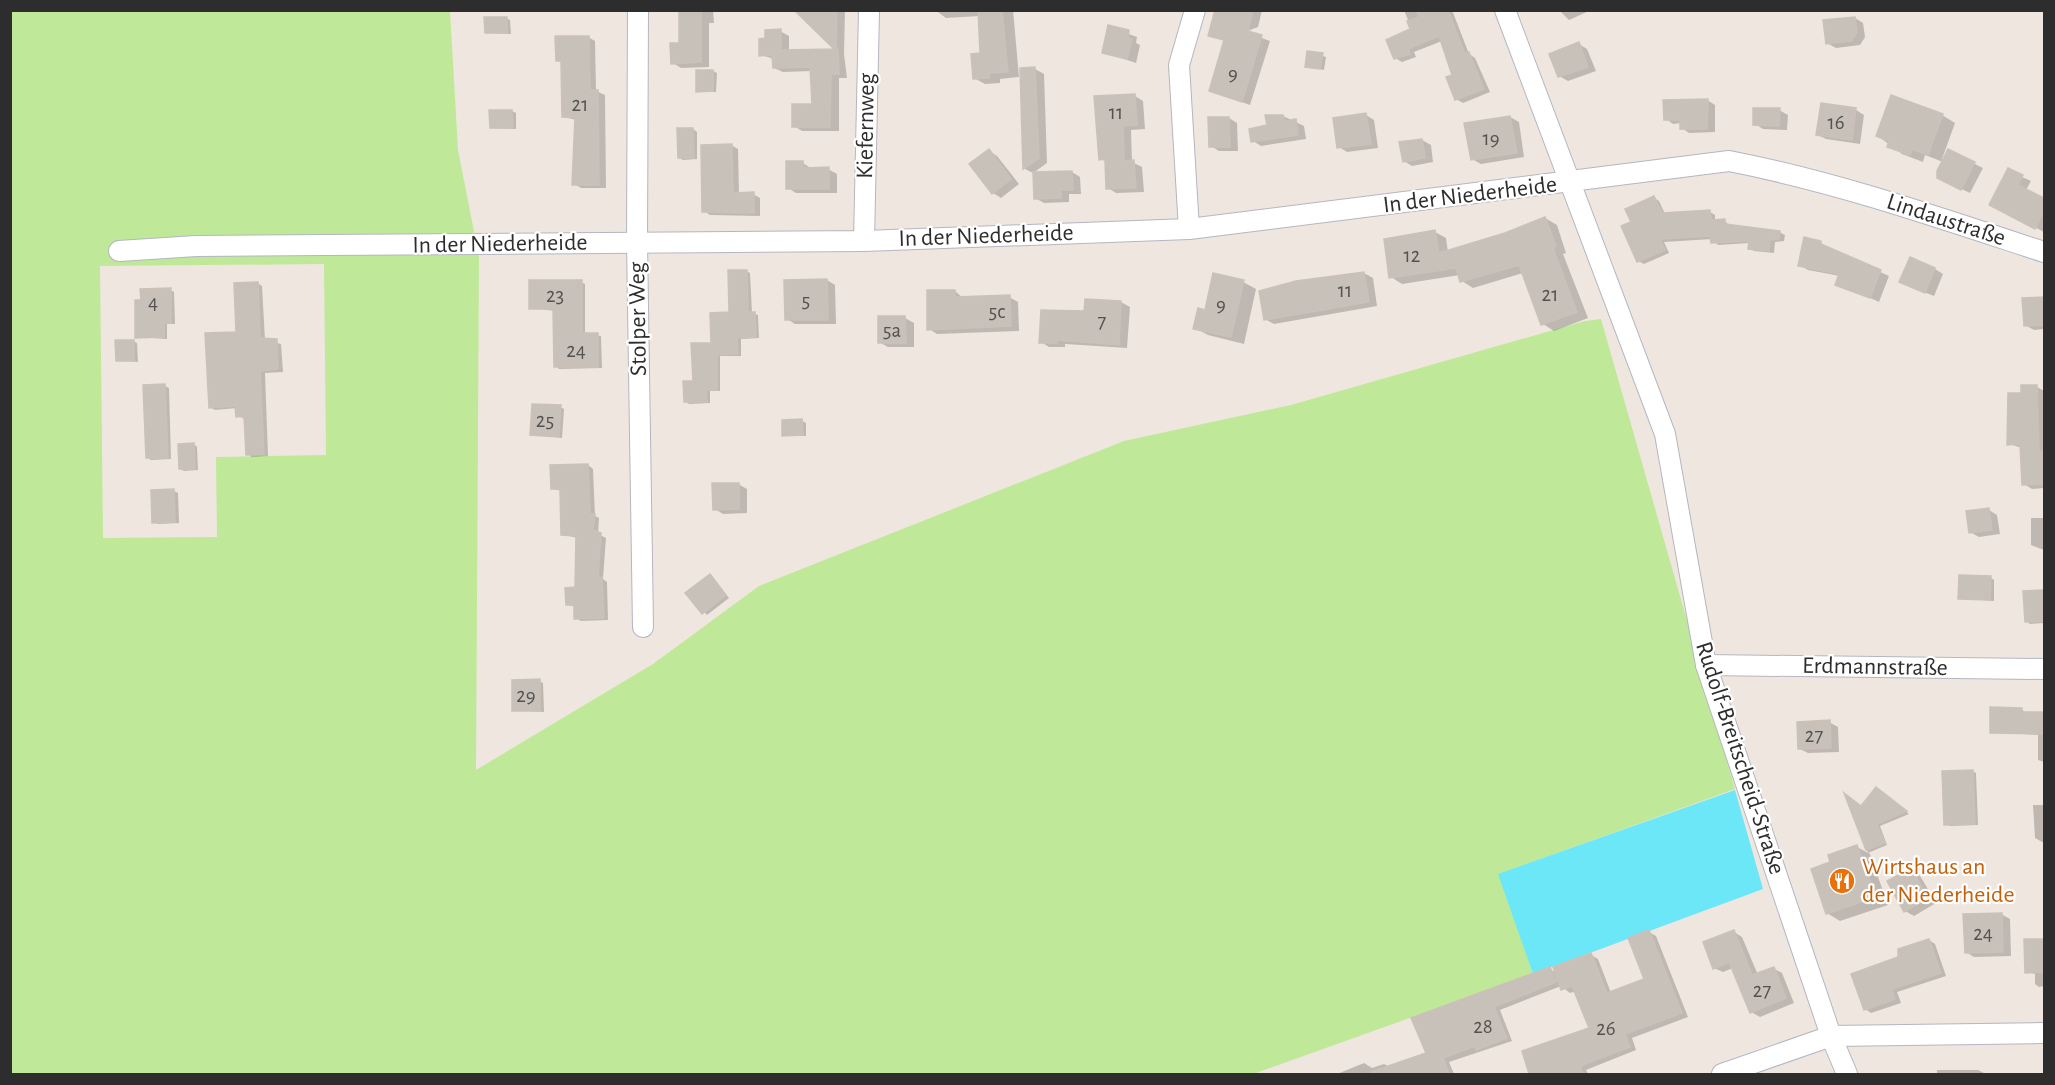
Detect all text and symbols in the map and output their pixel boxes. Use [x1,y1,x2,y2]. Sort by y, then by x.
house number: 9 [1228,63,1238,84]
street label: Kiefernweg [853,73,879,179]
house number: 21 [572,94,588,115]
house number: 11 [1109,102,1123,123]
house number: 16 [1827,112,1845,133]
house number: 19 [1482,128,1500,149]
street label: In der Niederheide [1382,172,1558,218]
street label: Lindaustraße [1884,190,2008,250]
street label: In der Niederheide [898,221,1074,251]
street label: In der Niederheide [412,230,588,258]
house number: 12 [1404,245,1420,266]
street label: Stolper Weg [625,261,651,376]
house number: 11 [1338,280,1352,301]
house number: 21 [1542,284,1558,305]
house number: 23 [546,285,564,306]
house number: 5 [802,290,810,311]
house number: 4 [148,292,158,313]
house number: 9 [1216,294,1226,315]
house number: 5c [989,301,1005,322]
house number: 7 [1098,311,1107,332]
house number: 5a [883,320,902,341]
house number: 24 [566,340,586,361]
house number: 25 [536,410,554,431]
street label: Rudolf-Breitscheid-Straße [1691,639,1789,877]
street label: Erdmannstraße [1802,654,1948,680]
house number: 29 [516,685,536,706]
house number: 27 [1805,725,1823,746]
place label: Wirtshaus an der Niederheide [1862,855,2015,907]
restaurant icon: Wirtshaus an der Niederheide [1827,866,1857,896]
house number: 24 [1973,923,1993,944]
house number: 27 [1753,980,1771,1001]
house number: 28 [1473,1016,1493,1037]
house number: 26 [1596,1018,1616,1039]

